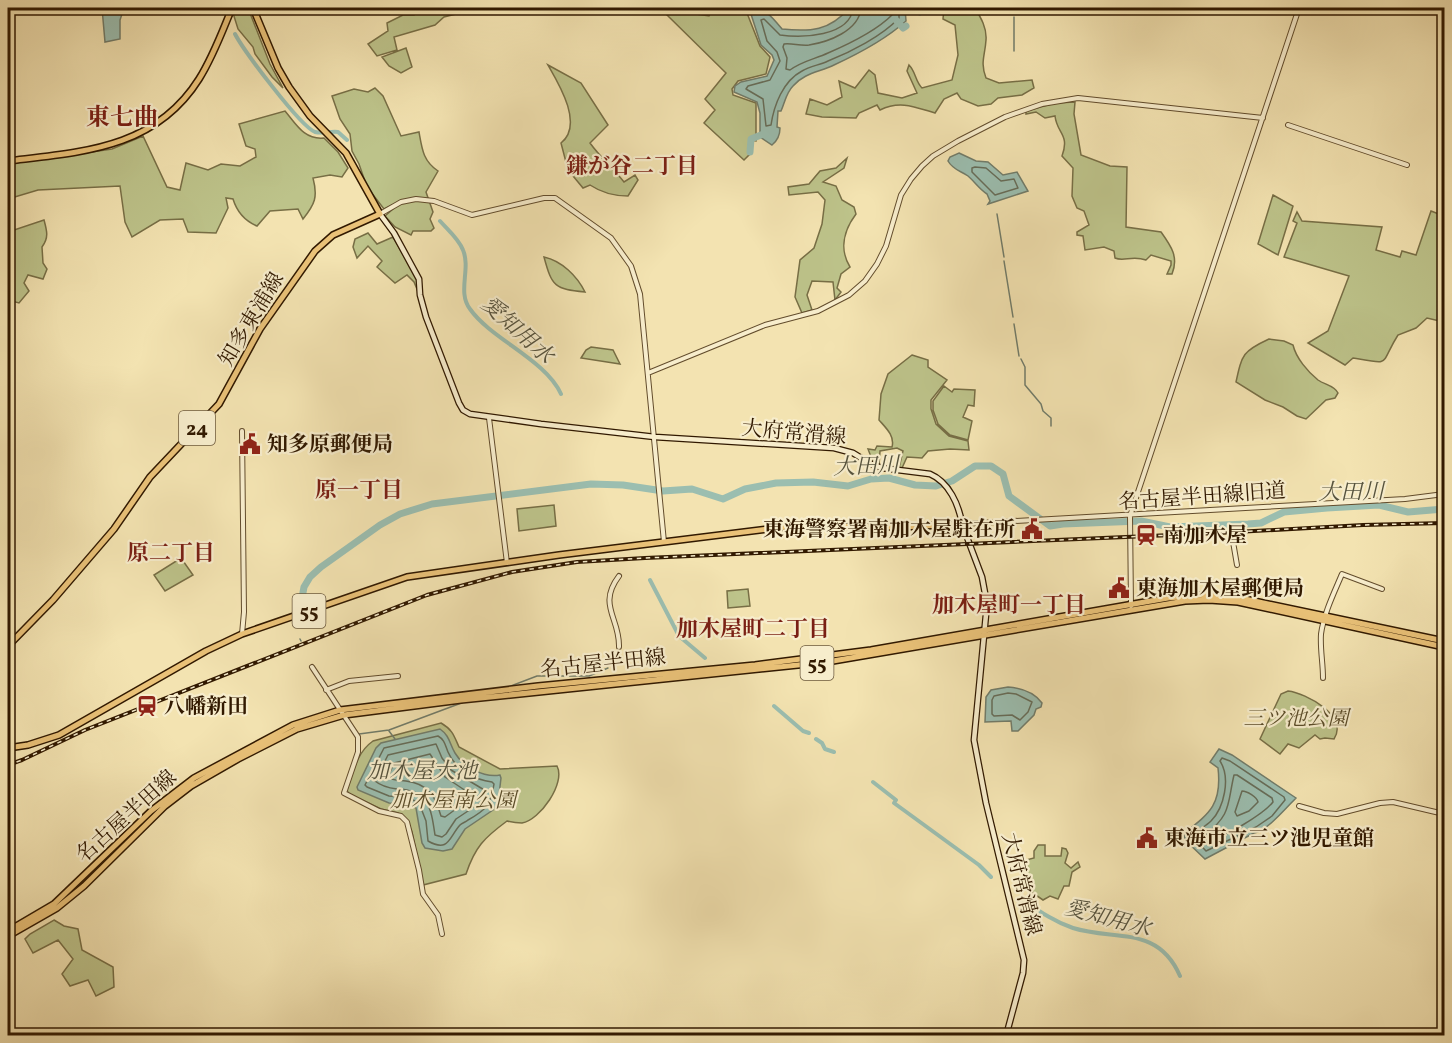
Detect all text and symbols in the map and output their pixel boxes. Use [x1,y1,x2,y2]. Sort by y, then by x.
district label: 東七曲 [86,102,158,136]
district label: 鎌が谷二丁目 [566,152,698,183]
street label: 知多東浦線 [213,267,292,372]
water label: 愛知用水 [473,290,561,373]
road number: 24 [179,411,215,445]
street label: 大府常滑線 [740,414,847,453]
place label: 知多原郵便局 [267,431,393,460]
public building icon: 知多原郵便局 [238,432,262,456]
water label: 大田川 [833,451,902,484]
district label: 原一丁目 [315,476,403,507]
street label: 名古屋半田線旧道 [1117,477,1287,518]
water label: 大田川 [1318,477,1386,510]
place label: 東海警察署南加木屋駐在所 [763,516,1015,545]
public building icon: 東海警察署南加木屋駐在所 [1020,517,1044,541]
place label: 南加木屋 [1163,522,1247,551]
station icon: 南加木屋 [1134,523,1158,547]
district label: 原二丁目 [127,539,215,570]
place label: 東海加木屋郵便局 [1136,575,1304,604]
public building icon: 東海加木屋郵便局 [1107,576,1131,600]
district label: 加木屋町一丁目 [932,591,1086,622]
road number: 55 [292,594,326,628]
district label: 加木屋町二丁目 [676,615,830,646]
street label: 名古屋半田線 [539,643,667,685]
road number: 55 [800,646,834,680]
place label: 八幡新田 [164,693,248,722]
station icon: 八幡新田 [135,694,159,718]
park label: 三ツ池公園 [1244,705,1351,734]
water label: 加木屋大池 [367,757,480,788]
street label: 名古屋半田線 [70,764,184,870]
park label: 加木屋南公園 [390,787,519,816]
place label: 東海市立三ツ池児童館 [1164,825,1374,854]
public building icon: 東海市立三ツ池児童館 [1135,826,1159,850]
street label: 大府常滑線 [994,830,1047,939]
water label: 愛知用水 [1061,893,1156,946]

